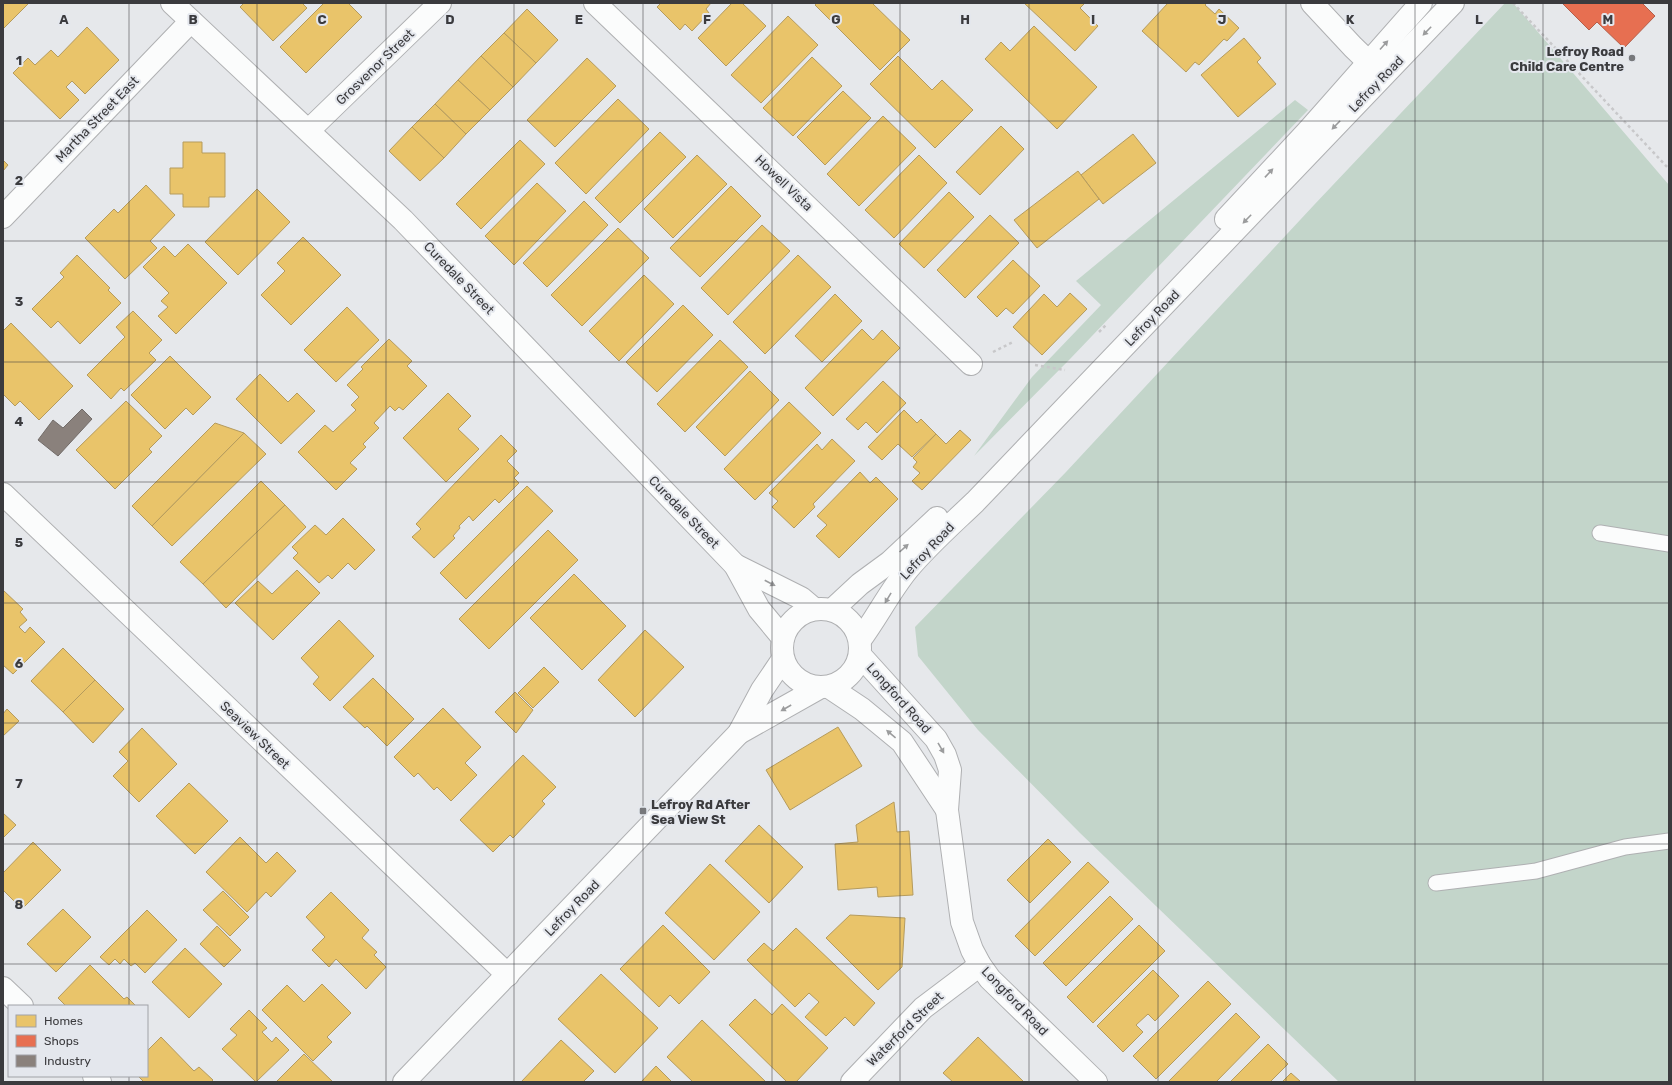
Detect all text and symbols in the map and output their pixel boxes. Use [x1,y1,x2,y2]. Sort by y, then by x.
text: A [59,12,69,27]
text: B [188,12,198,27]
text: C [317,12,327,27]
text: D [445,12,455,27]
text: E [575,12,583,27]
text: F [703,12,711,27]
text: G [831,12,841,27]
text: H [960,12,970,27]
text: I [1091,12,1095,27]
text: J [1218,12,1226,27]
text: K [1346,12,1355,27]
text: L [1475,12,1483,27]
text: M [1603,12,1613,27]
street label: Grosvenor Street [333,26,417,108]
one-way arrow [1422,26,1431,36]
one-way arrow [1379,40,1388,50]
place label: Lefroy Road Child Care Centre [1510,44,1624,74]
text: 1 [16,53,22,68]
street label: Lefroy Road [1346,53,1406,115]
marker: Lefroy Road Child Care Centre [1627,53,1637,63]
street label: Martha Street East [52,73,142,165]
one-way arrow [1332,120,1341,130]
street label: Howell Vista [752,152,816,214]
one-way arrow [1264,168,1274,178]
text: 2 [15,173,23,188]
one-way arrow [1242,214,1252,224]
street label: Curedale Street [421,239,497,317]
street label: Lefroy Road [1122,287,1182,349]
text: 3 [15,294,24,309]
text: 4 [15,414,24,429]
street label: Curedale Street [646,473,722,551]
street label: Lefroy Road [897,519,957,583]
text: 5 [15,535,23,550]
one-way arrow [899,544,910,553]
one-way arrow [764,580,776,586]
one-way arrow [884,592,892,603]
text: 6 [15,656,24,671]
street label: Longford Road [863,660,934,737]
street label: Seaview Street [217,698,293,772]
one-way arrow [780,704,792,711]
one-way arrow [886,729,897,738]
one-way arrow [937,742,944,754]
text: 7 [15,776,23,791]
place label: Lefroy Rd After Sea View St [651,797,750,827]
marker: Lefroy Rd After Sea View St [638,806,648,816]
street label: Lefroy Road [542,877,602,939]
text: 8 [15,897,24,912]
street label: Longford Road [978,964,1051,1039]
street label: Waterford Street [864,989,946,1069]
legend [8,1005,148,1077]
text: Homes [44,1014,83,1028]
text: Shops [44,1034,79,1048]
text: Industry [44,1054,91,1068]

